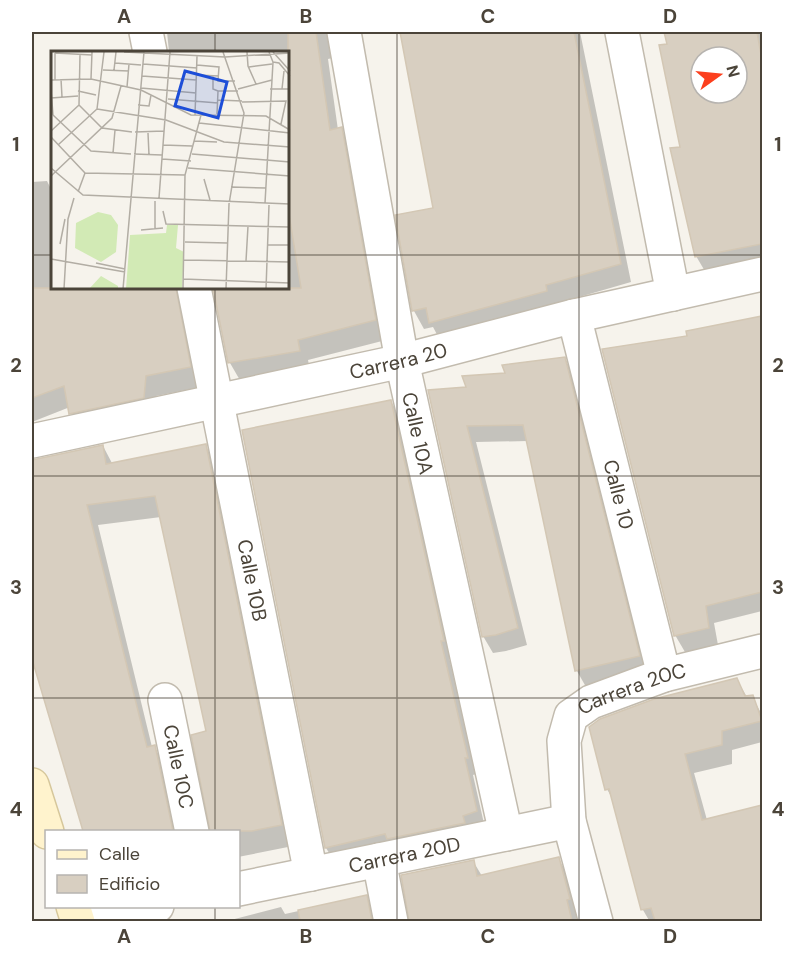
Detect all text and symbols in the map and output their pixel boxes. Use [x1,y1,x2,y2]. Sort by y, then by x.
text: A [117,3,131,29]
text: B [300,3,312,29]
text: C [481,3,495,29]
text: D [663,3,677,29]
north arrow [689,45,749,105]
inset map [51,51,290,290]
text: N [721,63,745,80]
text: 1 [12,131,20,157]
text: 1 [774,131,782,157]
street label: Carrera 20 [347,337,450,385]
text: 2 [10,352,22,378]
text: 2 [772,352,784,378]
street label: Calle 10A [396,390,440,477]
street label: Calle 10 [598,457,640,532]
street label: Calle 10B [231,537,273,623]
text: 3 [10,574,22,600]
text: 3 [772,574,784,600]
street label: Carrera 20C [572,657,689,721]
street label: Calle 10C [157,722,200,811]
text: 4 [10,796,23,822]
text: 4 [772,796,785,822]
legend [45,830,240,908]
street label: Carrera 20D [346,831,463,879]
text: Calle [99,842,140,866]
text: Edificio [99,872,160,896]
text: A [117,923,131,949]
text: B [300,923,312,949]
text: C [481,923,495,949]
text: D [663,923,677,949]

